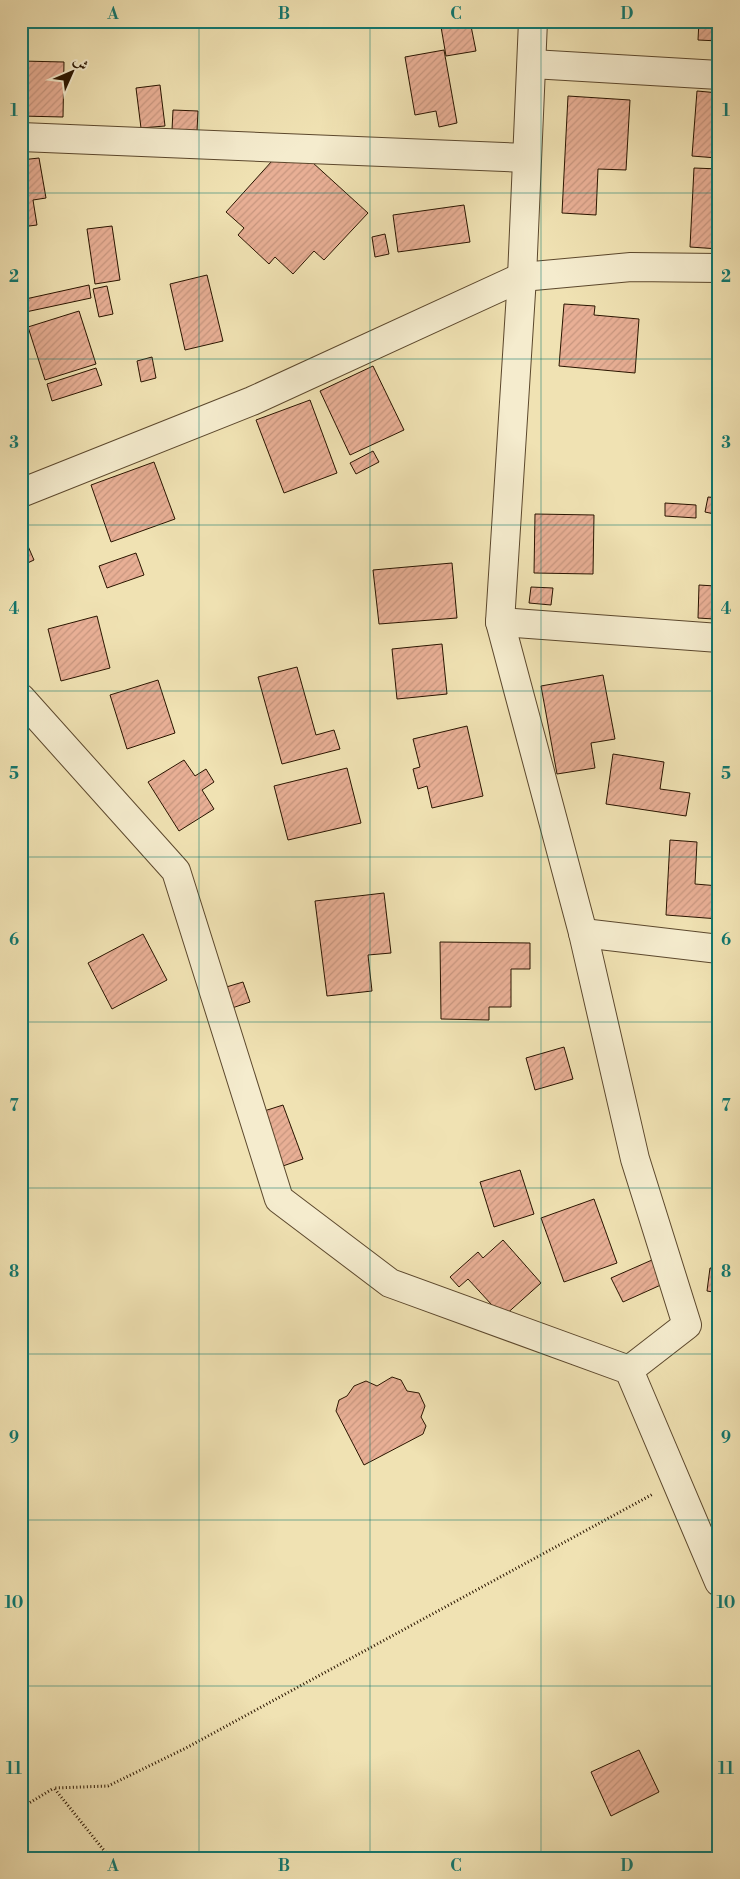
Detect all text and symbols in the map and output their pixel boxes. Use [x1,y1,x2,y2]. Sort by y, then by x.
text: A [106,4,119,24]
text: B [278,4,290,24]
text: C [450,4,462,24]
text: D [621,4,634,24]
north arrow [48,48,98,98]
text: ش [69,52,92,75]
text: 1 [10,101,18,121]
text: 1 [722,101,730,121]
text: 2 [9,267,19,287]
text: 2 [721,267,731,287]
text: 3 [9,433,19,453]
text: 3 [721,433,731,453]
text: 4 [9,599,20,619]
text: 4 [721,599,732,619]
text: 5 [9,764,19,784]
text: 5 [721,764,731,784]
text: 6 [9,930,19,950]
text: 6 [721,930,731,950]
text: 7 [9,1096,19,1116]
text: 7 [721,1096,731,1116]
text: 8 [9,1262,19,1282]
text: 8 [721,1262,731,1282]
text: 9 [9,1428,19,1448]
text: 9 [721,1428,731,1448]
text: 10 [5,1593,23,1613]
text: 10 [717,1593,735,1613]
text: 11 [6,1759,22,1779]
text: 11 [718,1759,734,1779]
text: A [106,1856,119,1876]
text: B [278,1856,290,1876]
text: C [450,1856,462,1876]
text: D [621,1856,634,1876]

